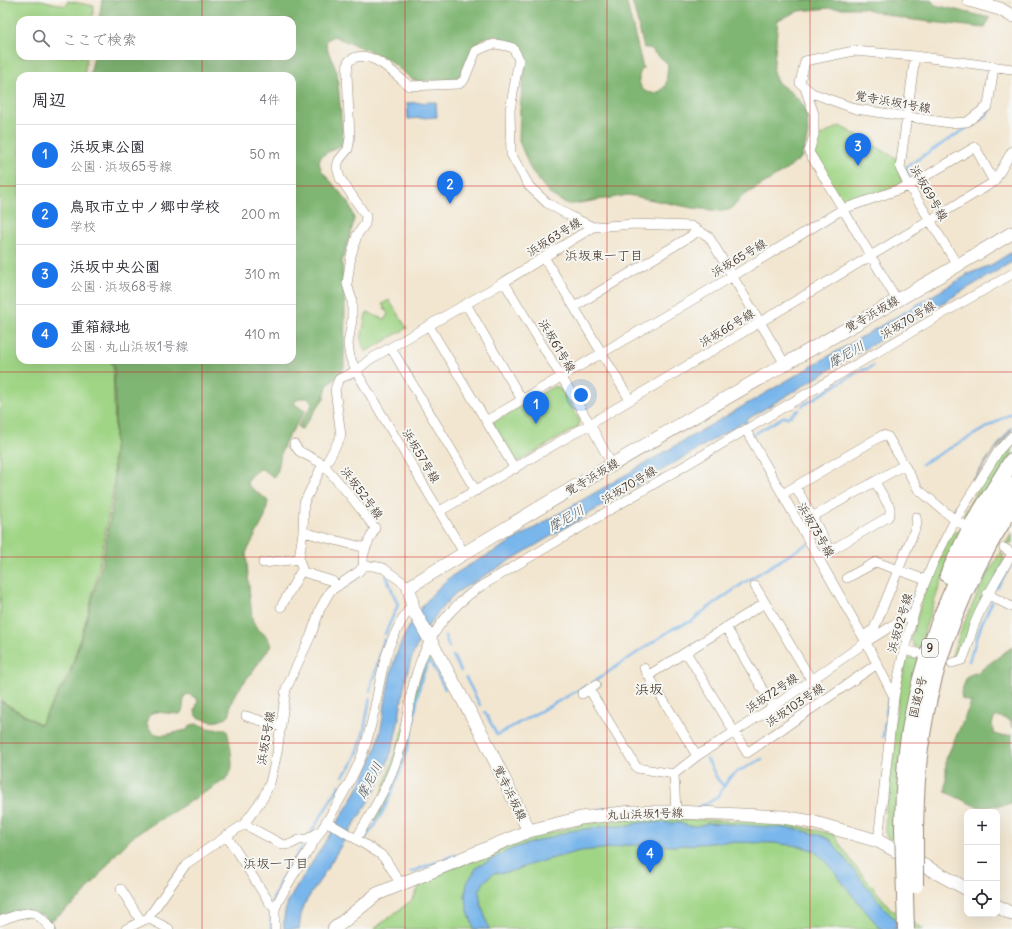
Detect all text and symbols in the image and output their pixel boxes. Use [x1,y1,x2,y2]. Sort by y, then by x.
search box [16,16,296,60]
icon: search [30,27,52,49]
text: ここで検索 [62,30,137,49]
street label: 覚寺浜坂1号線 [854,87,932,116]
text: 周辺 [32,89,66,111]
text: 4件 [259,91,280,108]
pin: 3 [845,133,871,166]
text: 浜坂東公園 [70,137,145,156]
text: 1 [42,146,48,163]
text: 50 m [249,146,280,163]
text: 公園 · 浜坂65号線 [70,158,172,175]
street label: 浜坂69号線 [907,162,951,223]
pin: 2 [437,171,463,204]
text: 鳥取市立中ノ郷中学校 [70,197,220,216]
text: 2 [41,206,49,223]
text: 200 m [241,206,280,223]
street label: 浜坂63号線 [524,214,584,259]
text: 学校 [70,218,96,235]
street label: 浜坂65号線 [708,235,769,280]
district label: 浜坂東一丁目 [565,247,643,264]
text: 浜坂中央公園 [70,257,160,276]
text: 3 [41,266,49,283]
text: 310 m [245,266,280,283]
text: 公園 · 浜坂68号線 [70,278,172,295]
street label: 覚寺浜坂線 [842,292,901,335]
street label: 浜坂70号線 [877,297,938,342]
street label: 浜坂66号線 [696,305,757,350]
street label: 浜坂61号線 [536,316,579,375]
text: 重箱緑地 [70,317,130,336]
text: 4 [41,326,49,343]
text: 410 m [244,326,280,343]
water label: 摩尼川 [825,337,867,372]
text: 公園 · 丸山浜坂1号線 [70,338,188,355]
your location [571,385,591,405]
pin: 1 [523,391,549,424]
street label: 浜坂57号線 [399,426,444,486]
street label: 覚寺浜坂線 [562,455,621,498]
street label: 浜坂70号線 [598,462,659,507]
street label: 浜坂52号線 [338,464,387,522]
street label: 浜坂73号線 [795,500,838,560]
water label: 摩尼川 [545,501,587,536]
street label: 浜坂92号線 [884,591,915,654]
road number: 9 [922,639,938,657]
street label: 浜坂72号線 [742,669,801,716]
street label: 国道9号 [905,674,930,719]
street label: 浜坂103号線 [763,679,827,730]
district label: 浜坂 [635,680,663,698]
street label: 浜坂5号線 [253,710,278,766]
water label: 摩尼川 [353,759,386,801]
street label: 覚寺浜坂線 [491,763,530,823]
street label: 丸山浜坂1号線 [606,805,684,822]
map controls [964,809,1000,917]
button: + [964,809,1000,845]
pin: 4 [637,840,663,873]
button: − [964,845,1000,881]
district label: 浜坂一丁目 [243,855,309,872]
button: locate [964,881,1000,917]

